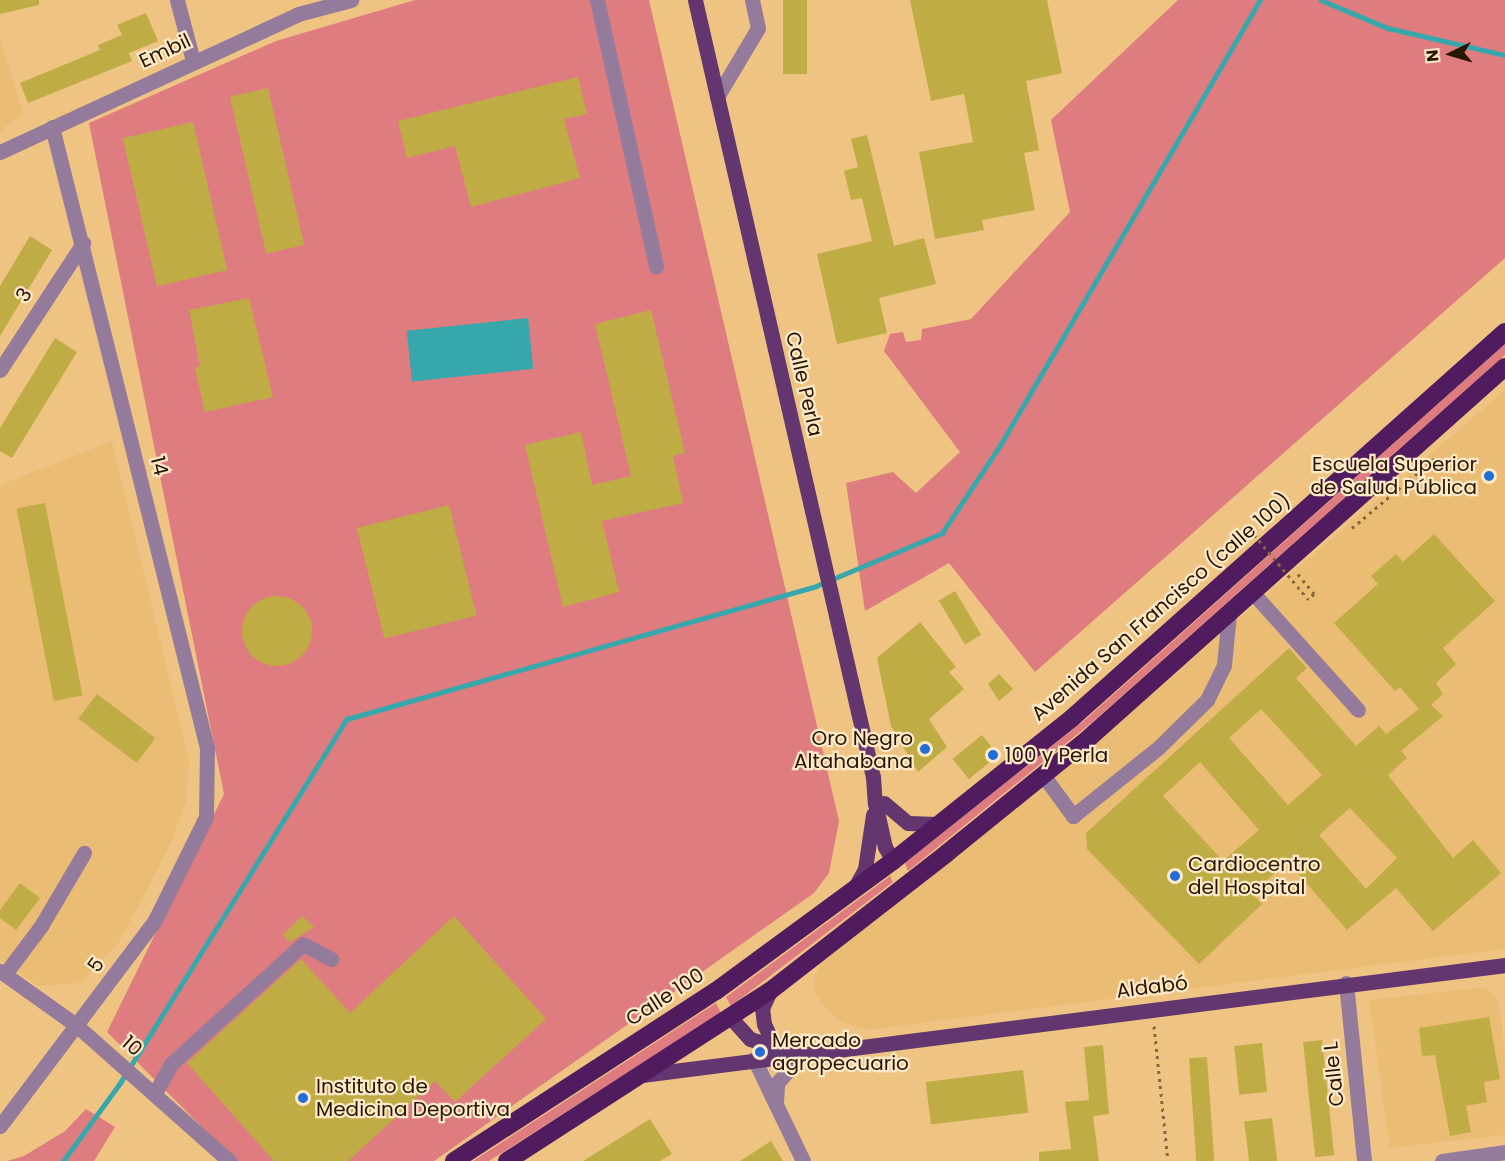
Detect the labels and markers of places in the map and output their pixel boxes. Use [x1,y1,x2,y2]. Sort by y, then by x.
place label: Escuela Superior de Salud Pública [1311,452,1477,499]
marker: Escuela Superior de Salud Pública [1482,469,1496,483]
place label: Oro Negro Altahabana [794,726,913,773]
marker: Oro Negro Altahabana [918,742,932,756]
place label: 100 y Perla [1005,743,1108,767]
marker: 100 y Perla [986,748,1000,762]
place label: Cardiocentro del Hospital [1188,852,1321,899]
marker: Cardiocentro del Hospital [1166,867,1184,885]
place label: Mercado agropecuario [772,1028,909,1075]
marker: Mercado agropecuario [753,1045,767,1059]
place label: Instituto de Medicina Deportiva [316,1074,510,1121]
marker: Instituto de Medicina Deportiva [294,1089,312,1107]

